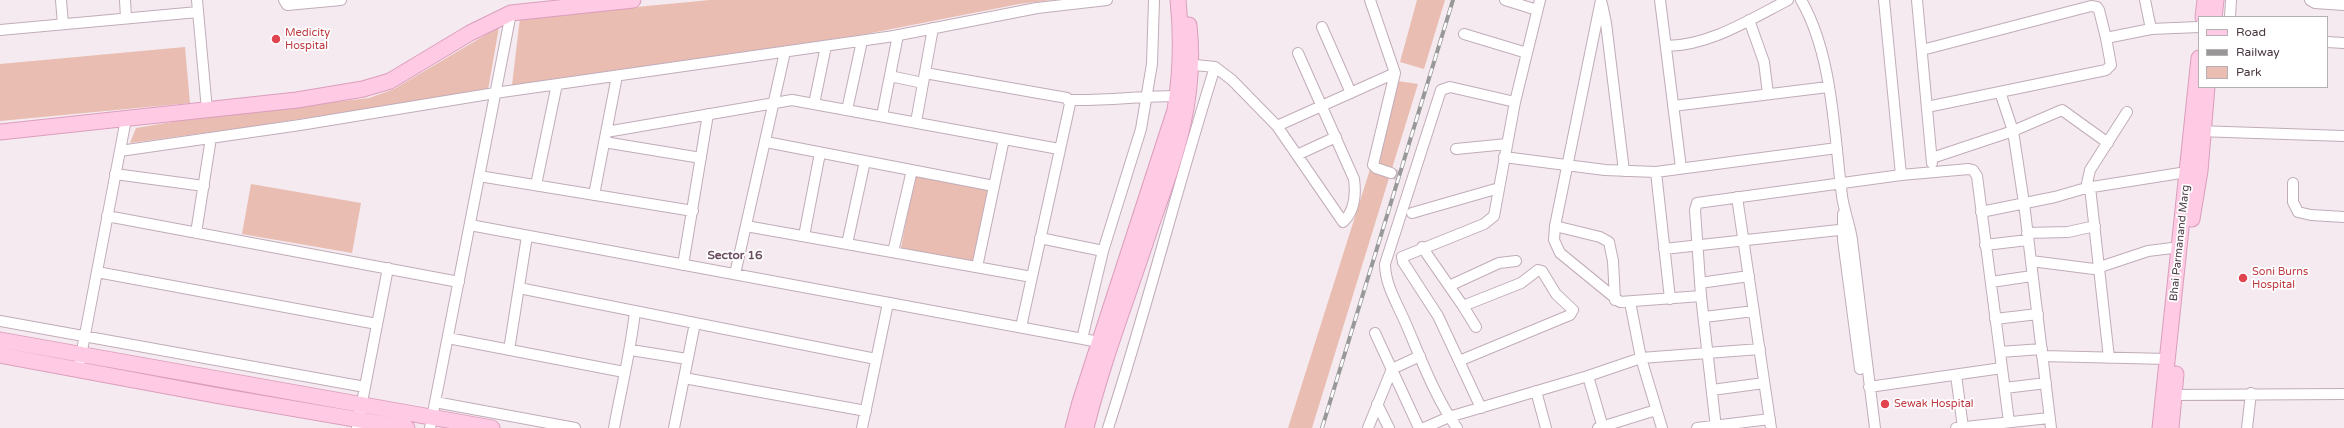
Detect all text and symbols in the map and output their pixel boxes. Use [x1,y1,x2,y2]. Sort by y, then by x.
legend [2198,16,2328,88]
text: Road [2236,25,2266,39]
place label: Medicity Hospital [285,26,330,52]
marker: Medicity Hospital [270,33,282,45]
text: Railway [2236,45,2280,59]
text: Park [2236,65,2262,79]
street label: Bhai Parmanand Marg [2167,184,2193,302]
district label: Sector 16 [707,249,763,263]
place label: Soni Burns Hospital [2252,265,2308,291]
marker: Soni Burns Hospital [2237,272,2249,284]
place label: Sewak Hospital [1894,397,1974,411]
marker: Sewak Hospital [1879,398,1891,410]

